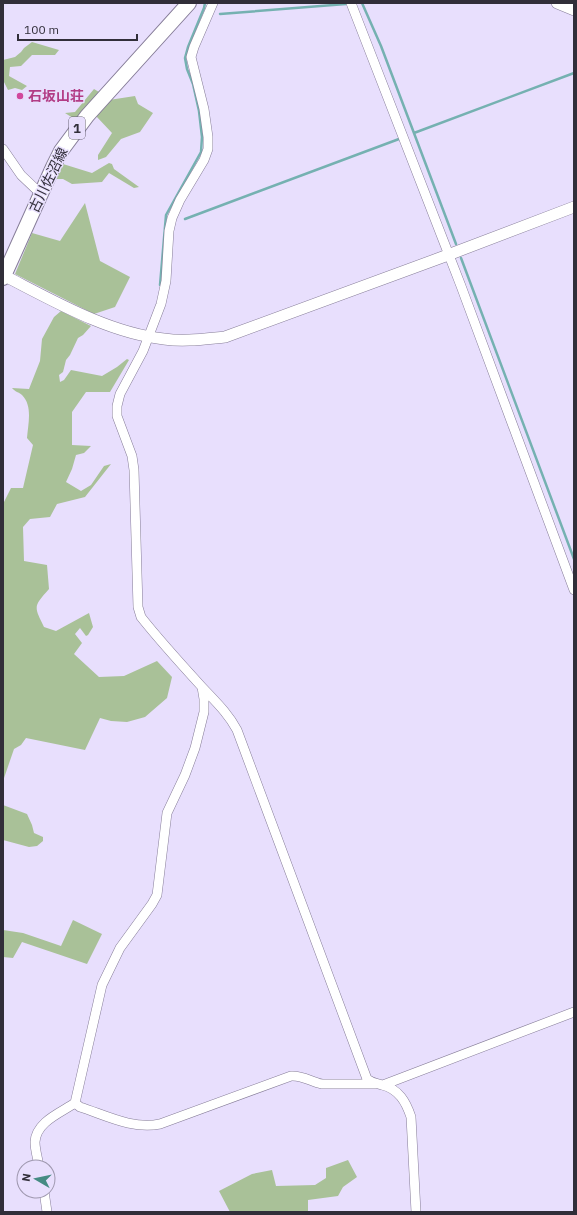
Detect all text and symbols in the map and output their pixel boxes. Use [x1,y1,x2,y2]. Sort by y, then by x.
scale bar [18,16,137,42]
text: 100 m [24,22,59,37]
place label: 石坂山荘 [28,87,84,105]
marker: 石坂山荘 [15,91,25,101]
road number: 1 [69,117,85,139]
street label: 古川佐沼線 [25,145,71,215]
north arrow [16,1159,56,1199]
text: N [19,1172,34,1182]

